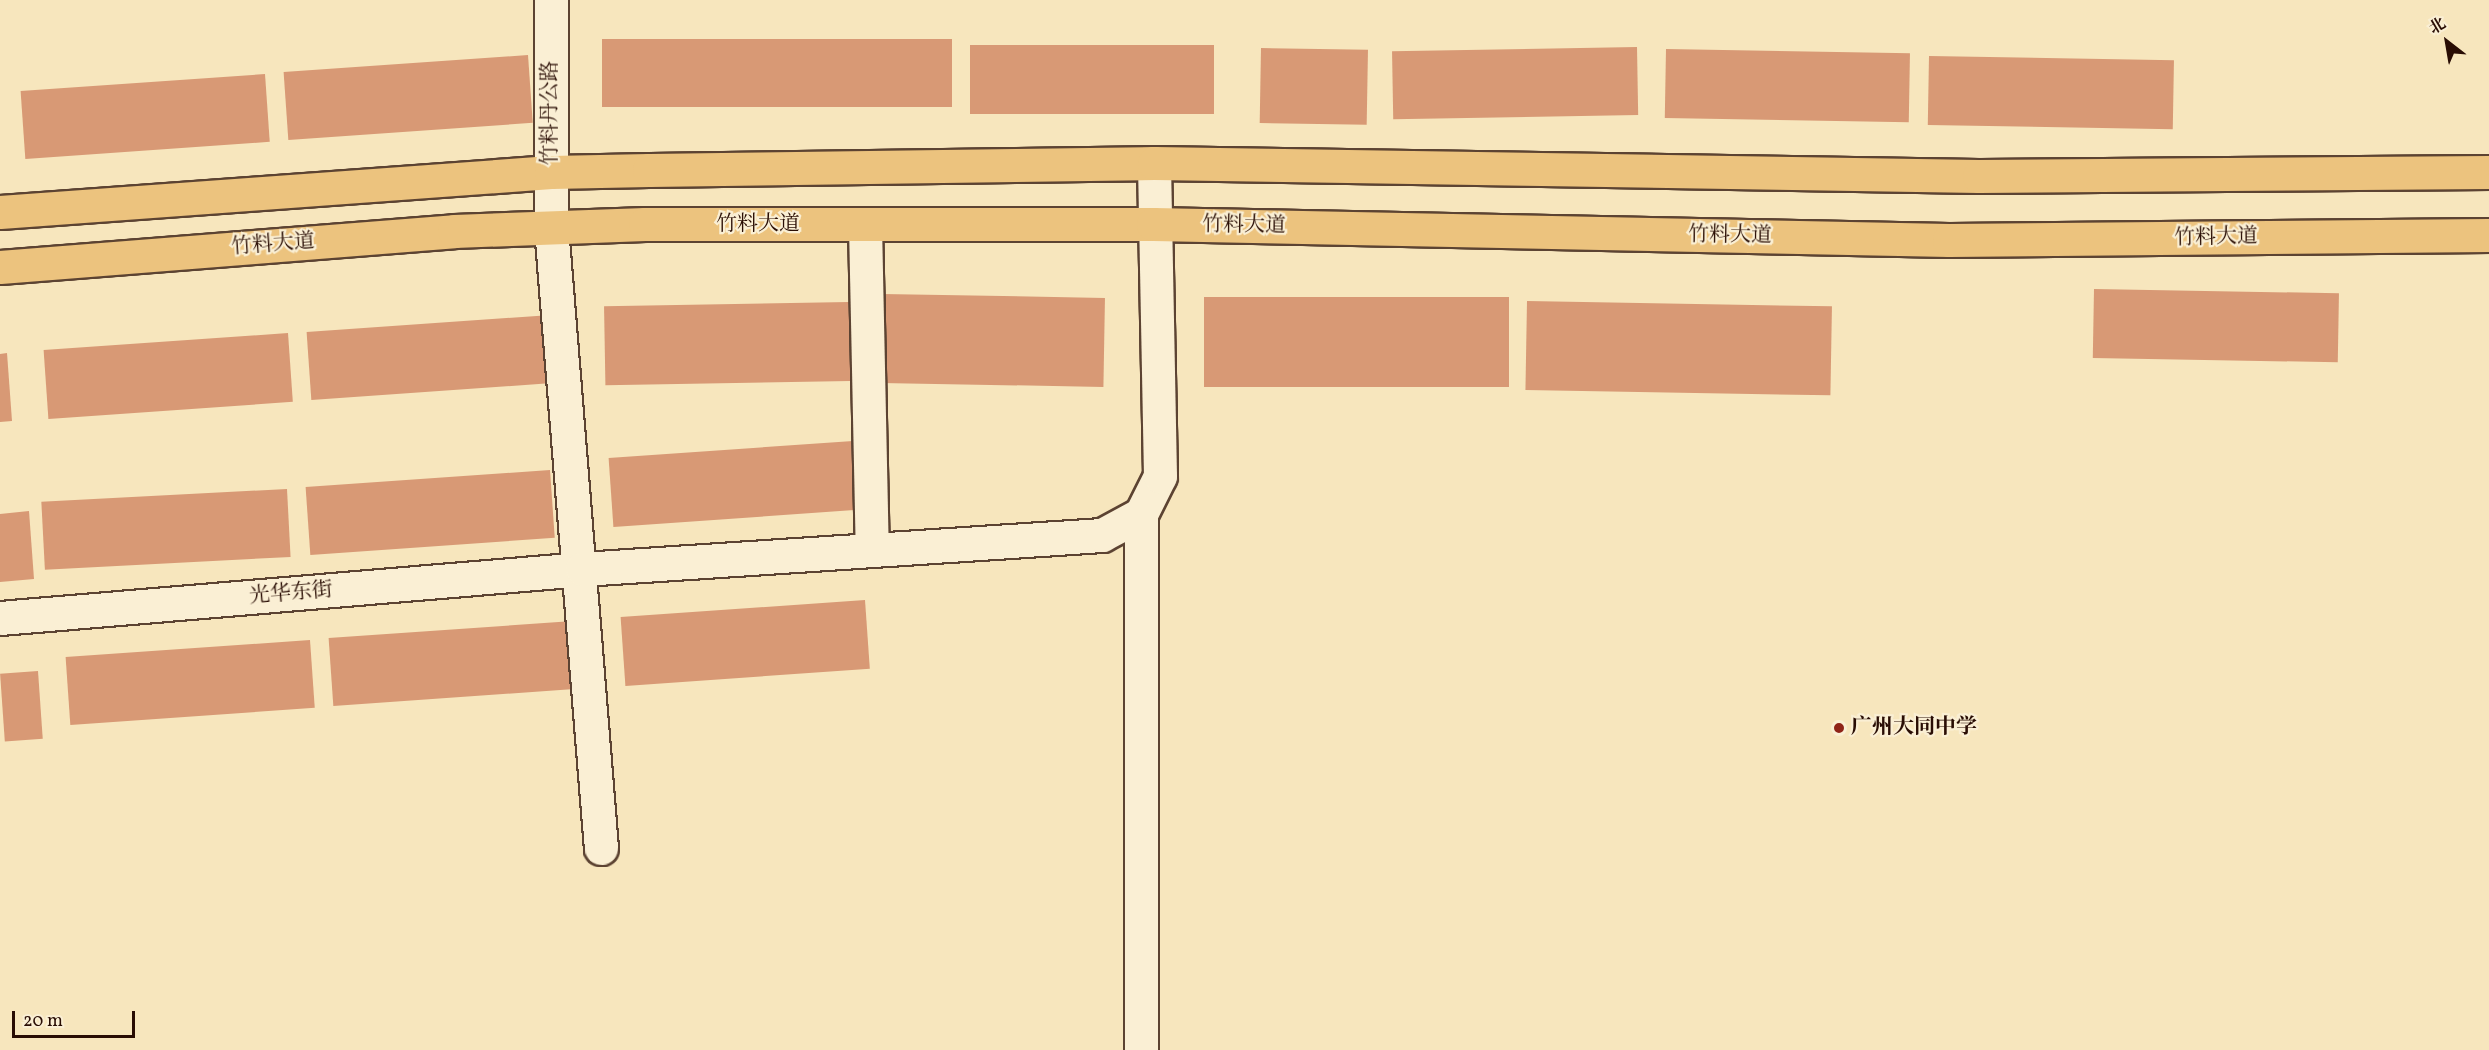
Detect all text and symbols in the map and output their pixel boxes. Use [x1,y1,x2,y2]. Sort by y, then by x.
north arrow [2417,12,2477,72]
text: 北 [2425,13,2450,40]
street label: 竹料丹公路 [538,61,564,165]
street label: 竹料大道 [716,212,800,238]
street label: 竹料大道 [1202,213,1286,239]
street label: 竹料大道 [1688,223,1772,249]
street label: 竹料大道 [2174,225,2258,251]
street label: 竹料大道 [230,230,316,260]
street label: 光华东街 [248,578,334,610]
place label: 广州大同中学 [1851,715,1977,741]
marker: 广州大同中学 [1832,721,1846,735]
scale bar [15,999,138,1037]
text: 20 m [23,1009,63,1034]

